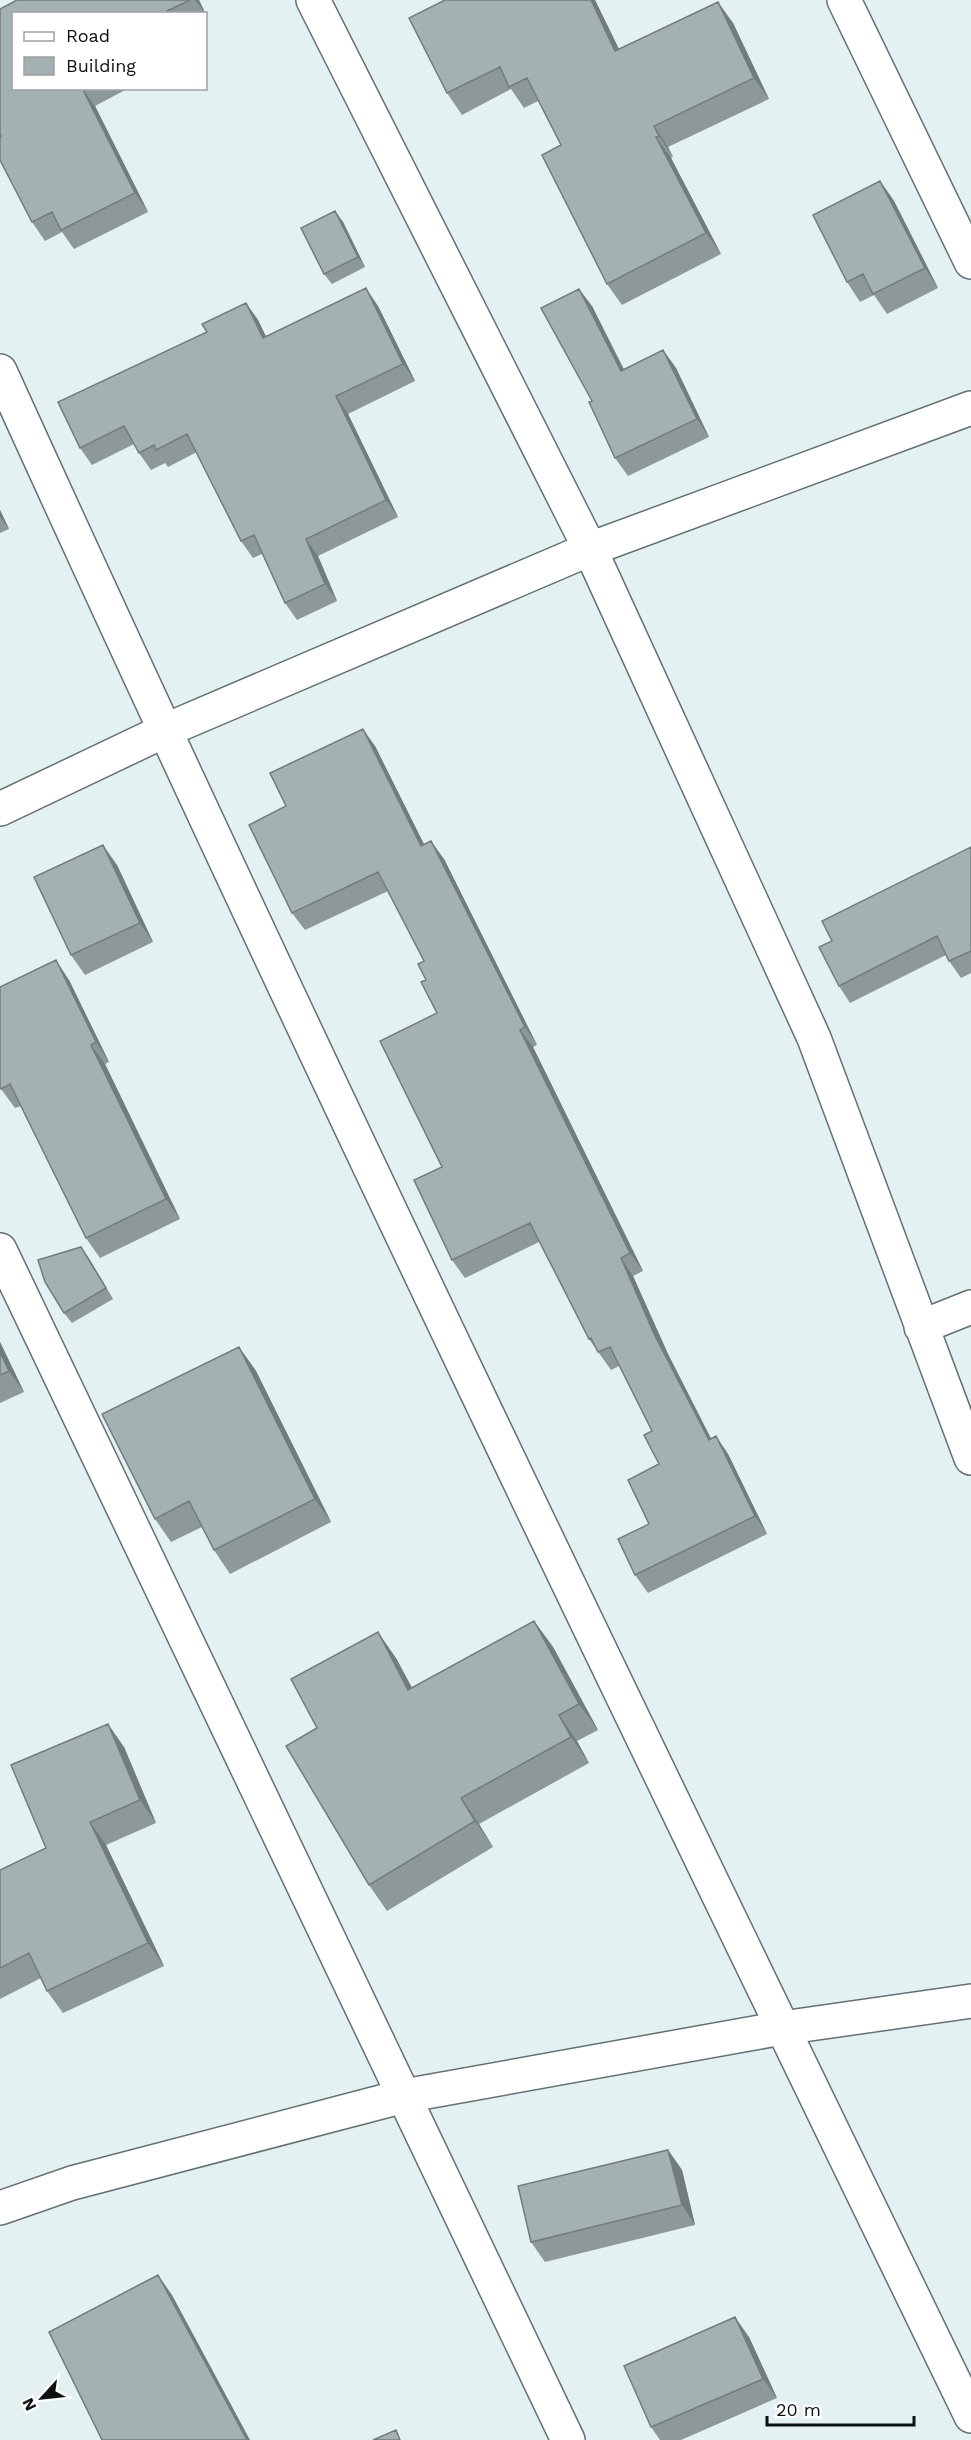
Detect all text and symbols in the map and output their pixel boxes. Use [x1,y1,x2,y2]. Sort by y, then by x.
legend [12,12,207,90]
text: Road [66,25,110,46]
text: Building [66,55,136,76]
north arrow [12,2368,72,2428]
scale bar [767,2389,914,2427]
text: N [18,2395,40,2414]
text: 20 m [776,2399,821,2420]

